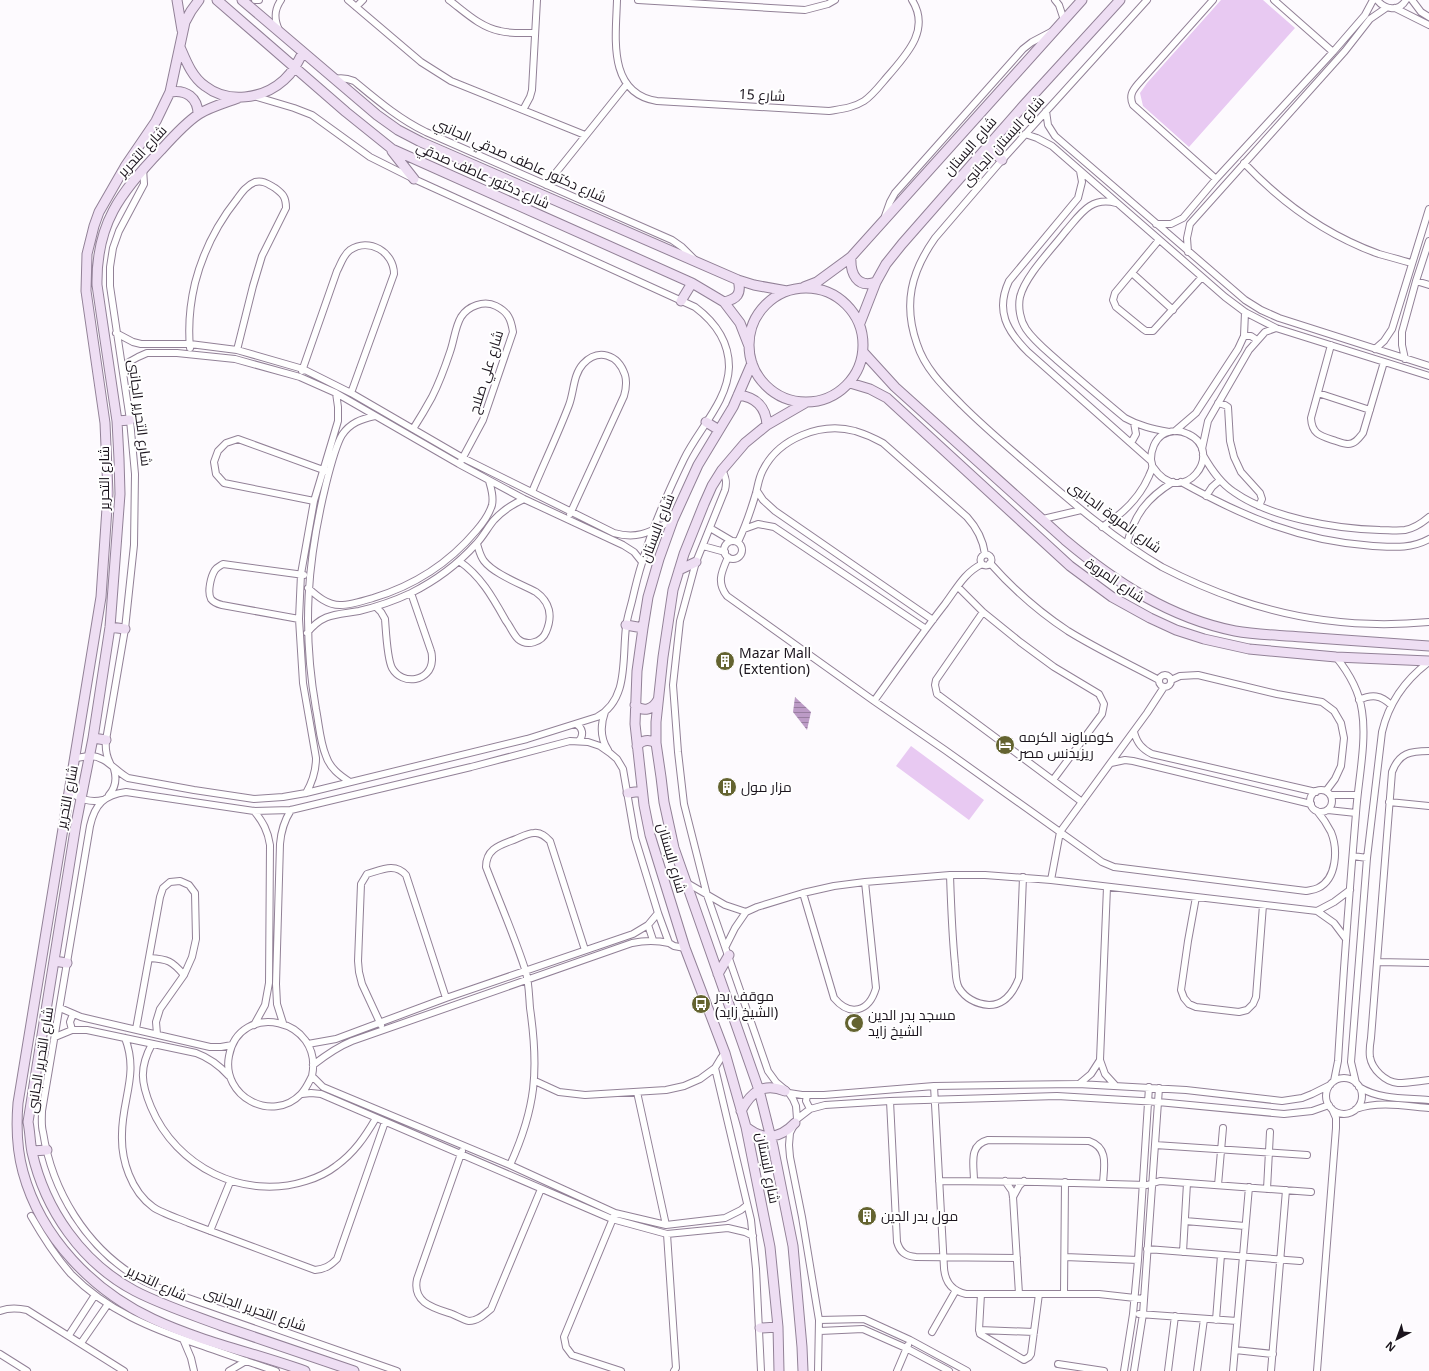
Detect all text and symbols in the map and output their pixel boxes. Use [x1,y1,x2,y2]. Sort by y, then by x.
street label: شارع 15 [738,84,786,105]
street label: شارع البستان الجانبى [958,93,1048,189]
street label: شارع البستان [940,113,1000,179]
street label: شارع دكتور عاطف صدقي الجانبي [431,114,609,206]
street label: شارع التحرير [112,121,170,181]
street label: شارع دكتور عاطف صدقي [414,138,552,212]
street label: شارع علي صلاح [464,328,510,417]
street label: شارع التحرير الجانبى [125,359,156,467]
street label: شارع التحرير [94,446,113,511]
street label: شارع المروة الجانبى [1065,476,1166,557]
street label: شارع البستان [635,491,678,565]
street label: شارع المروة [1082,553,1149,606]
place label: Mazar Mall (Extention) [739,643,811,678]
building icon: Mazar Mall (Extention) [714,650,736,672]
place label: كومباوند الكرمه ريزيدنس مصر [1018,727,1114,762]
hotel icon: كومباوند الكرمه ريزيدنس مصر [994,734,1016,756]
street label: شارع التحرير [51,764,82,831]
building icon: مزار مول [716,776,738,798]
place label: مزار مول [741,777,792,796]
street label: شارع البستان [653,821,692,895]
place label: موقف بدر (الشيخ زايد) [714,986,778,1021]
bus stop icon: موقف بدر (الشيخ زايد) [690,993,712,1015]
street label: شارع التحرير الجانبى [22,1005,57,1114]
place label: مسجد بدر الدين الشيخ زايد [868,1005,956,1040]
mosque icon: مسجد بدر الدين الشيخ زايد [843,1012,865,1034]
street label: شارع البستان [752,1131,785,1205]
building icon: مول بدر الدين [856,1205,878,1227]
place label: مول بدر الدين [881,1206,958,1225]
street label: شارع التحرير [123,1260,190,1305]
street label: شارع التحرير الجانبى [201,1282,309,1335]
north arrow [1377,1319,1417,1359]
text: N [1382,1338,1398,1356]

